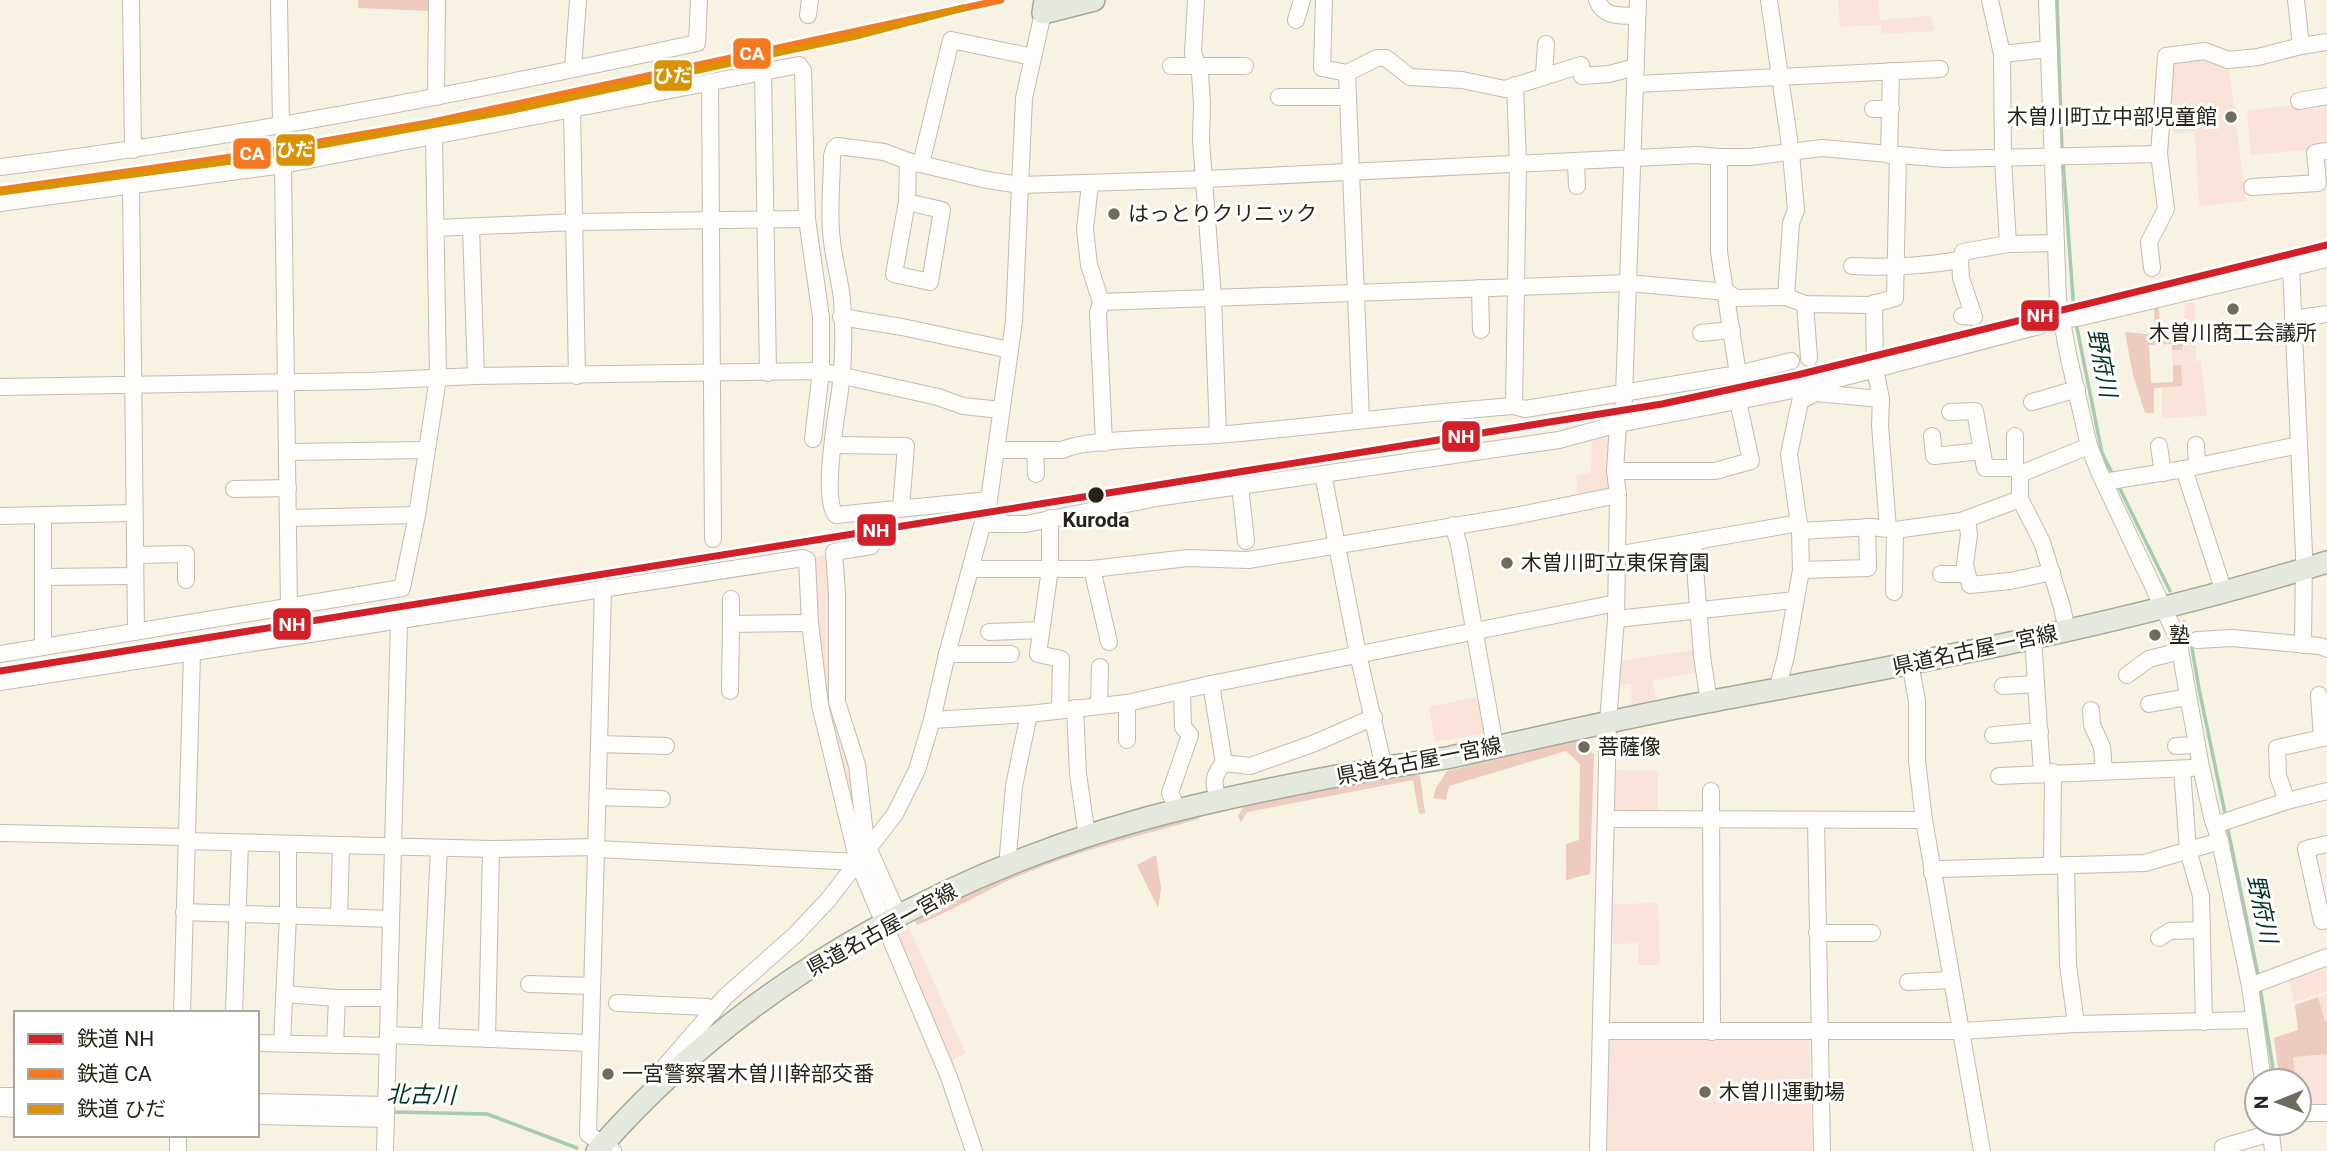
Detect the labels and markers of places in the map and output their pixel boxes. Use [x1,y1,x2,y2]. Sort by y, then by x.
place label: 木曽川町立中部児童館 [2007,105,2217,129]
marker: 木曽川町立中部児童館 [2223,109,2239,125]
place label: はっとりクリニック [1128,202,1317,226]
marker: はっとりクリニック [1106,206,1122,222]
marker: 木曽川商工会議所 [2225,301,2241,317]
place label: 木曽川商工会議所 [2149,321,2317,345]
marker: Kuroda [1086,485,1106,505]
place label: Kuroda [1062,508,1130,532]
place label: 木曽川町立東保育園 [1521,551,1710,575]
marker: 木曽川町立東保育園 [1499,555,1515,571]
place label: 塾 [2169,623,2190,647]
marker: 塾 [2147,627,2163,643]
place label: 菩薩像 [1598,735,1661,759]
marker: 菩薩像 [1576,739,1592,755]
place label: 一宮警察署木曽川幹部交番 [622,1062,874,1086]
marker: 一宮警察署木曽川幹部交番 [600,1066,616,1082]
place label: 木曽川運動場 [1719,1080,1845,1104]
marker: 木曽川運動場 [1697,1084,1713,1100]

